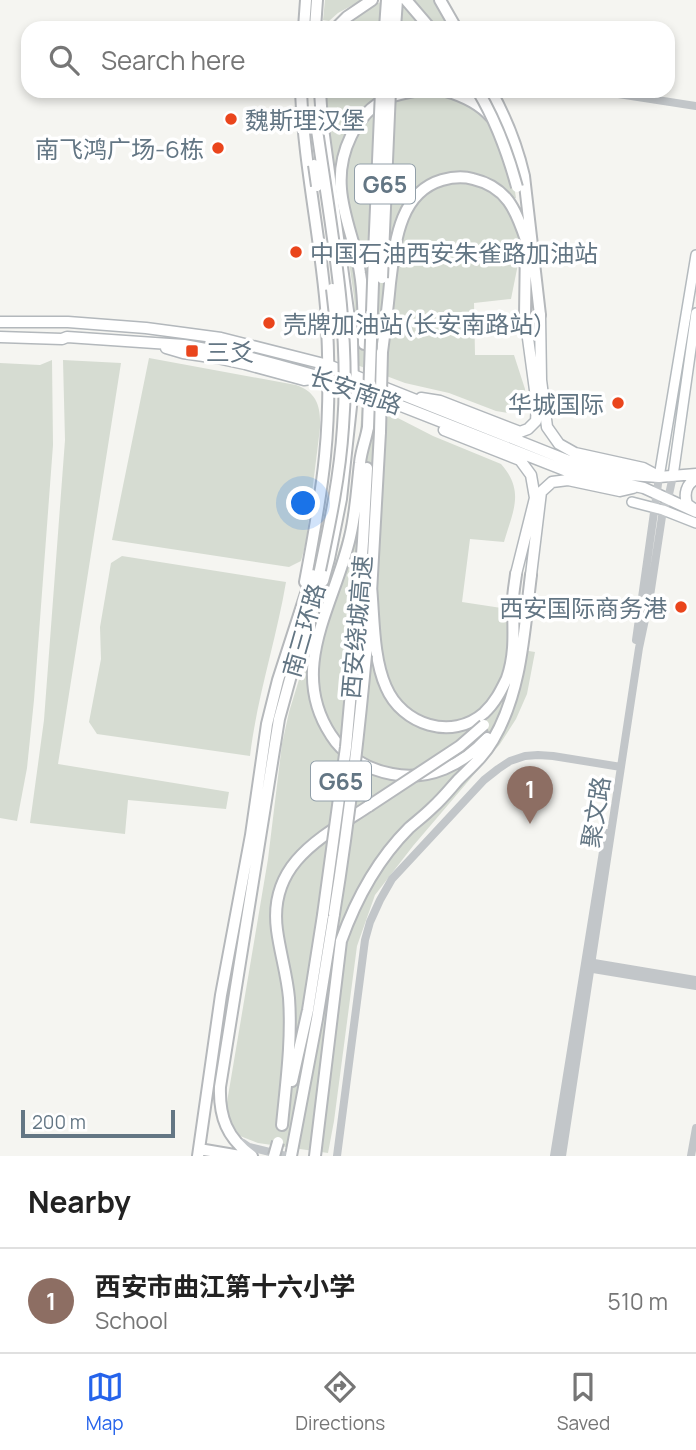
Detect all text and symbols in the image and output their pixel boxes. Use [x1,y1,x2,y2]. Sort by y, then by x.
search box [21,21,675,98]
icon: search [45,41,83,79]
text: Search here [101,42,246,78]
place label: 魏斯理汉堡 [245,103,365,136]
marker: 魏斯理汉堡 [223,111,239,127]
place label: 南飞鸿广场-6栋 [35,132,204,165]
marker: 南飞鸿广场-6栋 [210,140,226,156]
road number: G65 [355,164,415,204]
place label: 中国石油西安朱雀路加油站 [310,236,598,269]
marker: 中国石油西安朱雀路加油站 [288,244,304,260]
place label: 壳牌加油站(长安南路站) [283,307,543,340]
marker: 壳牌加油站(长安南路站) [261,315,277,331]
place label: 三爻 [206,335,254,368]
marker: 三爻 [184,343,200,359]
street label: 长安南路 [305,359,407,421]
place label: 华城国际 [508,387,604,420]
marker: 华城国际 [610,395,626,411]
your location [286,486,320,520]
street label: 西安绕城高速 [333,554,379,700]
street label: 南三环路 [274,579,332,681]
place label: 西安国际商务港 [499,591,667,624]
marker: 西安国际商务港 [673,599,689,615]
road number: G65 [311,762,371,800]
pin: 1 [507,766,553,824]
street label: 聚文路 [573,774,617,850]
scale bar [21,1107,175,1139]
text: 200 m [32,1109,86,1135]
text: Nearby [28,1181,131,1222]
text: 西安市曲江第十六小学 [95,1268,355,1304]
text: 1 [46,1285,56,1317]
text: 510 m [608,1285,668,1317]
text: School [95,1304,168,1336]
tab: Map [86,1368,124,1436]
tab: Directions [295,1368,385,1436]
tab: Saved [557,1368,610,1436]

